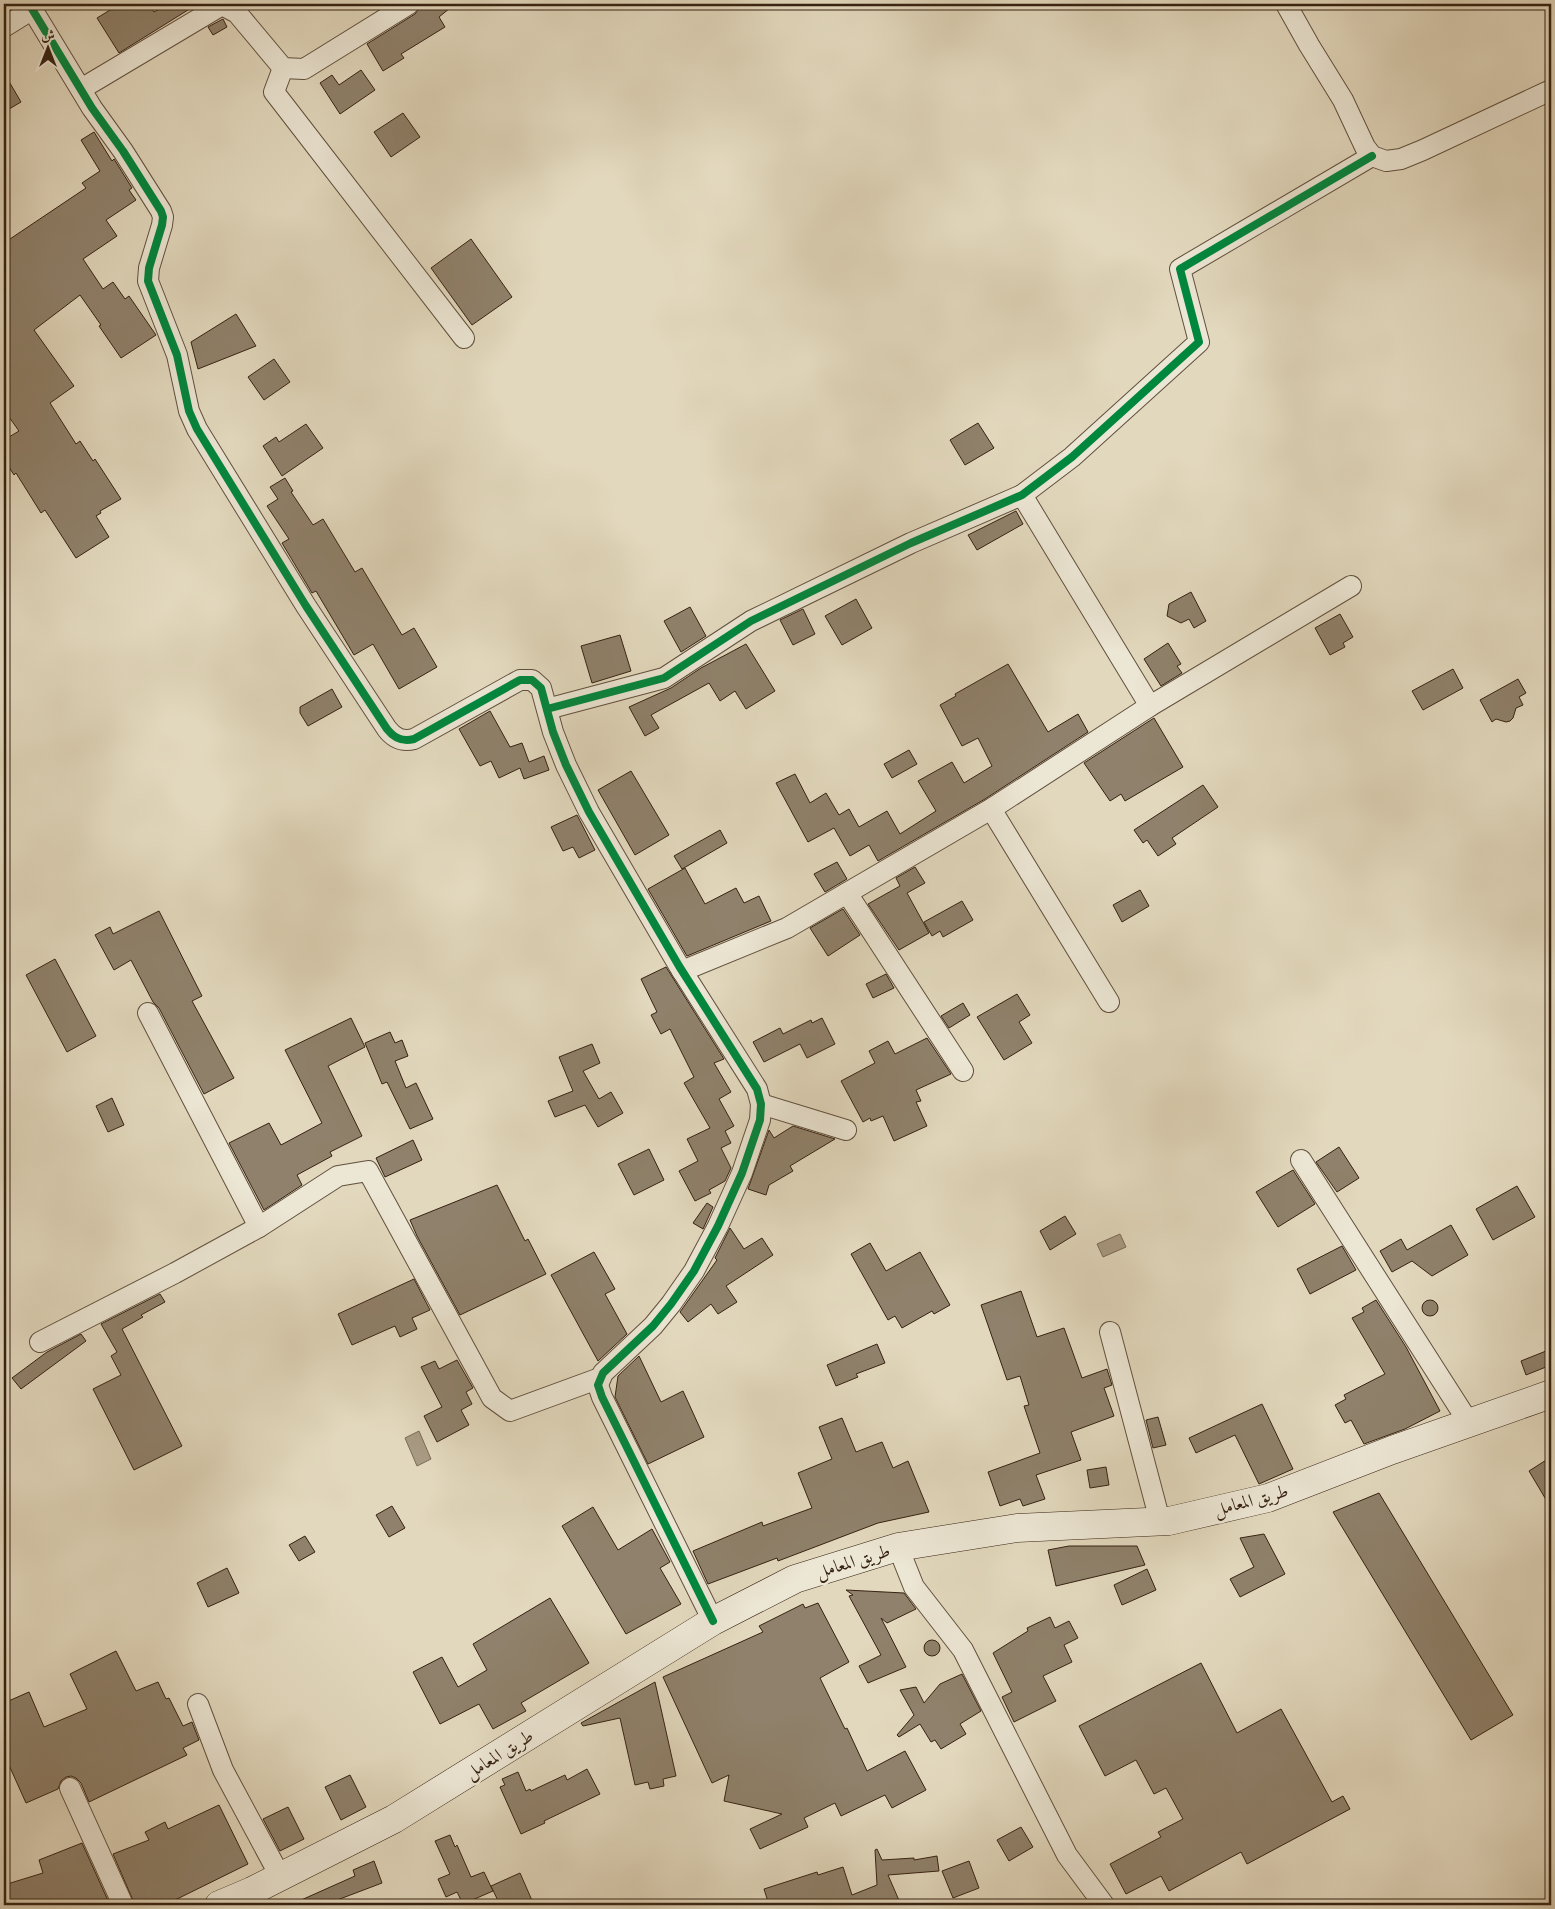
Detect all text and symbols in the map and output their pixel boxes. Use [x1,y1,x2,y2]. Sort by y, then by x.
north arrow [22,22,72,72]
text: ش [41,27,55,44]
street label: طريق المعامل [1211,1479,1291,1522]
street label: طريق المعامل [813,1539,893,1585]
street label: طريق المعامل [461,1724,538,1785]

